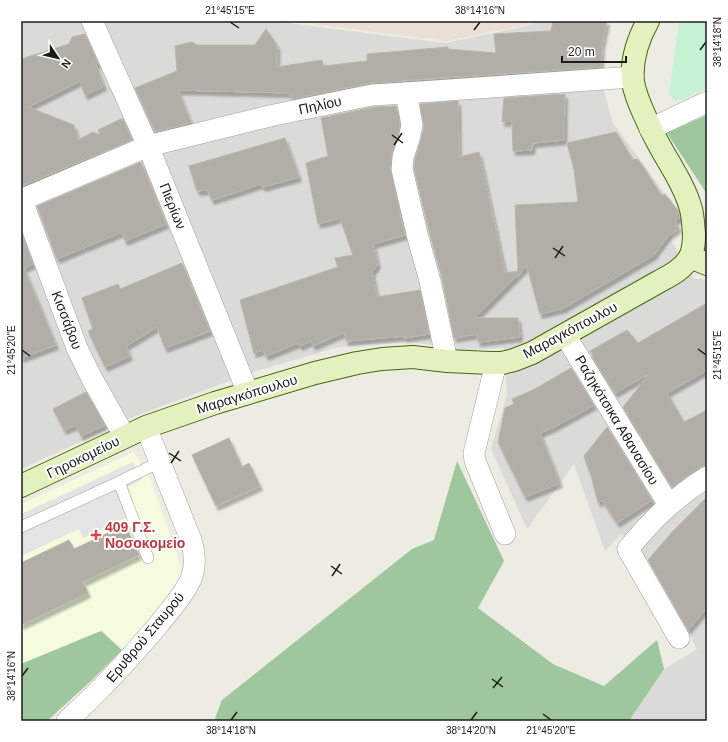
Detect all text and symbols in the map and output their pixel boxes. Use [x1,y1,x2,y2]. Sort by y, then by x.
text: 21°45'15"E [205,5,255,16]
text: 38°14'16"N [455,5,505,16]
text: 38°14'18"N [712,17,723,67]
north arrow [38,38,78,78]
scale bar [562,38,626,64]
text: 20 m [568,45,595,59]
text: N [59,57,73,70]
street label: Πηλίου [297,93,343,117]
street label: Πιερίων [157,181,189,231]
street label: Κισσάβου [49,289,85,351]
street label: Μαραγκόπουλου [520,298,620,362]
text: 21°45'20"E [6,325,17,375]
text: 21°45'15"E [712,330,723,380]
street label: Ραζηκότσικα Αθανασίου [572,352,662,488]
street label: Μαραγκόπουλου [195,371,299,417]
street label: Γηροκομείου [44,433,122,481]
place label: 409 Γ.Σ. Νοσοκομείο [105,519,185,551]
marker: 409 Γ.Σ. Νοσοκομείο [90,529,102,541]
street label: Ερυθρού Σταυρού [103,589,187,685]
text: 38°14'16"N [6,651,17,701]
text: 38°14'18"N [206,725,256,736]
text: 38°14'20"N [446,725,496,736]
text: 21°45'20"E [526,725,576,736]

